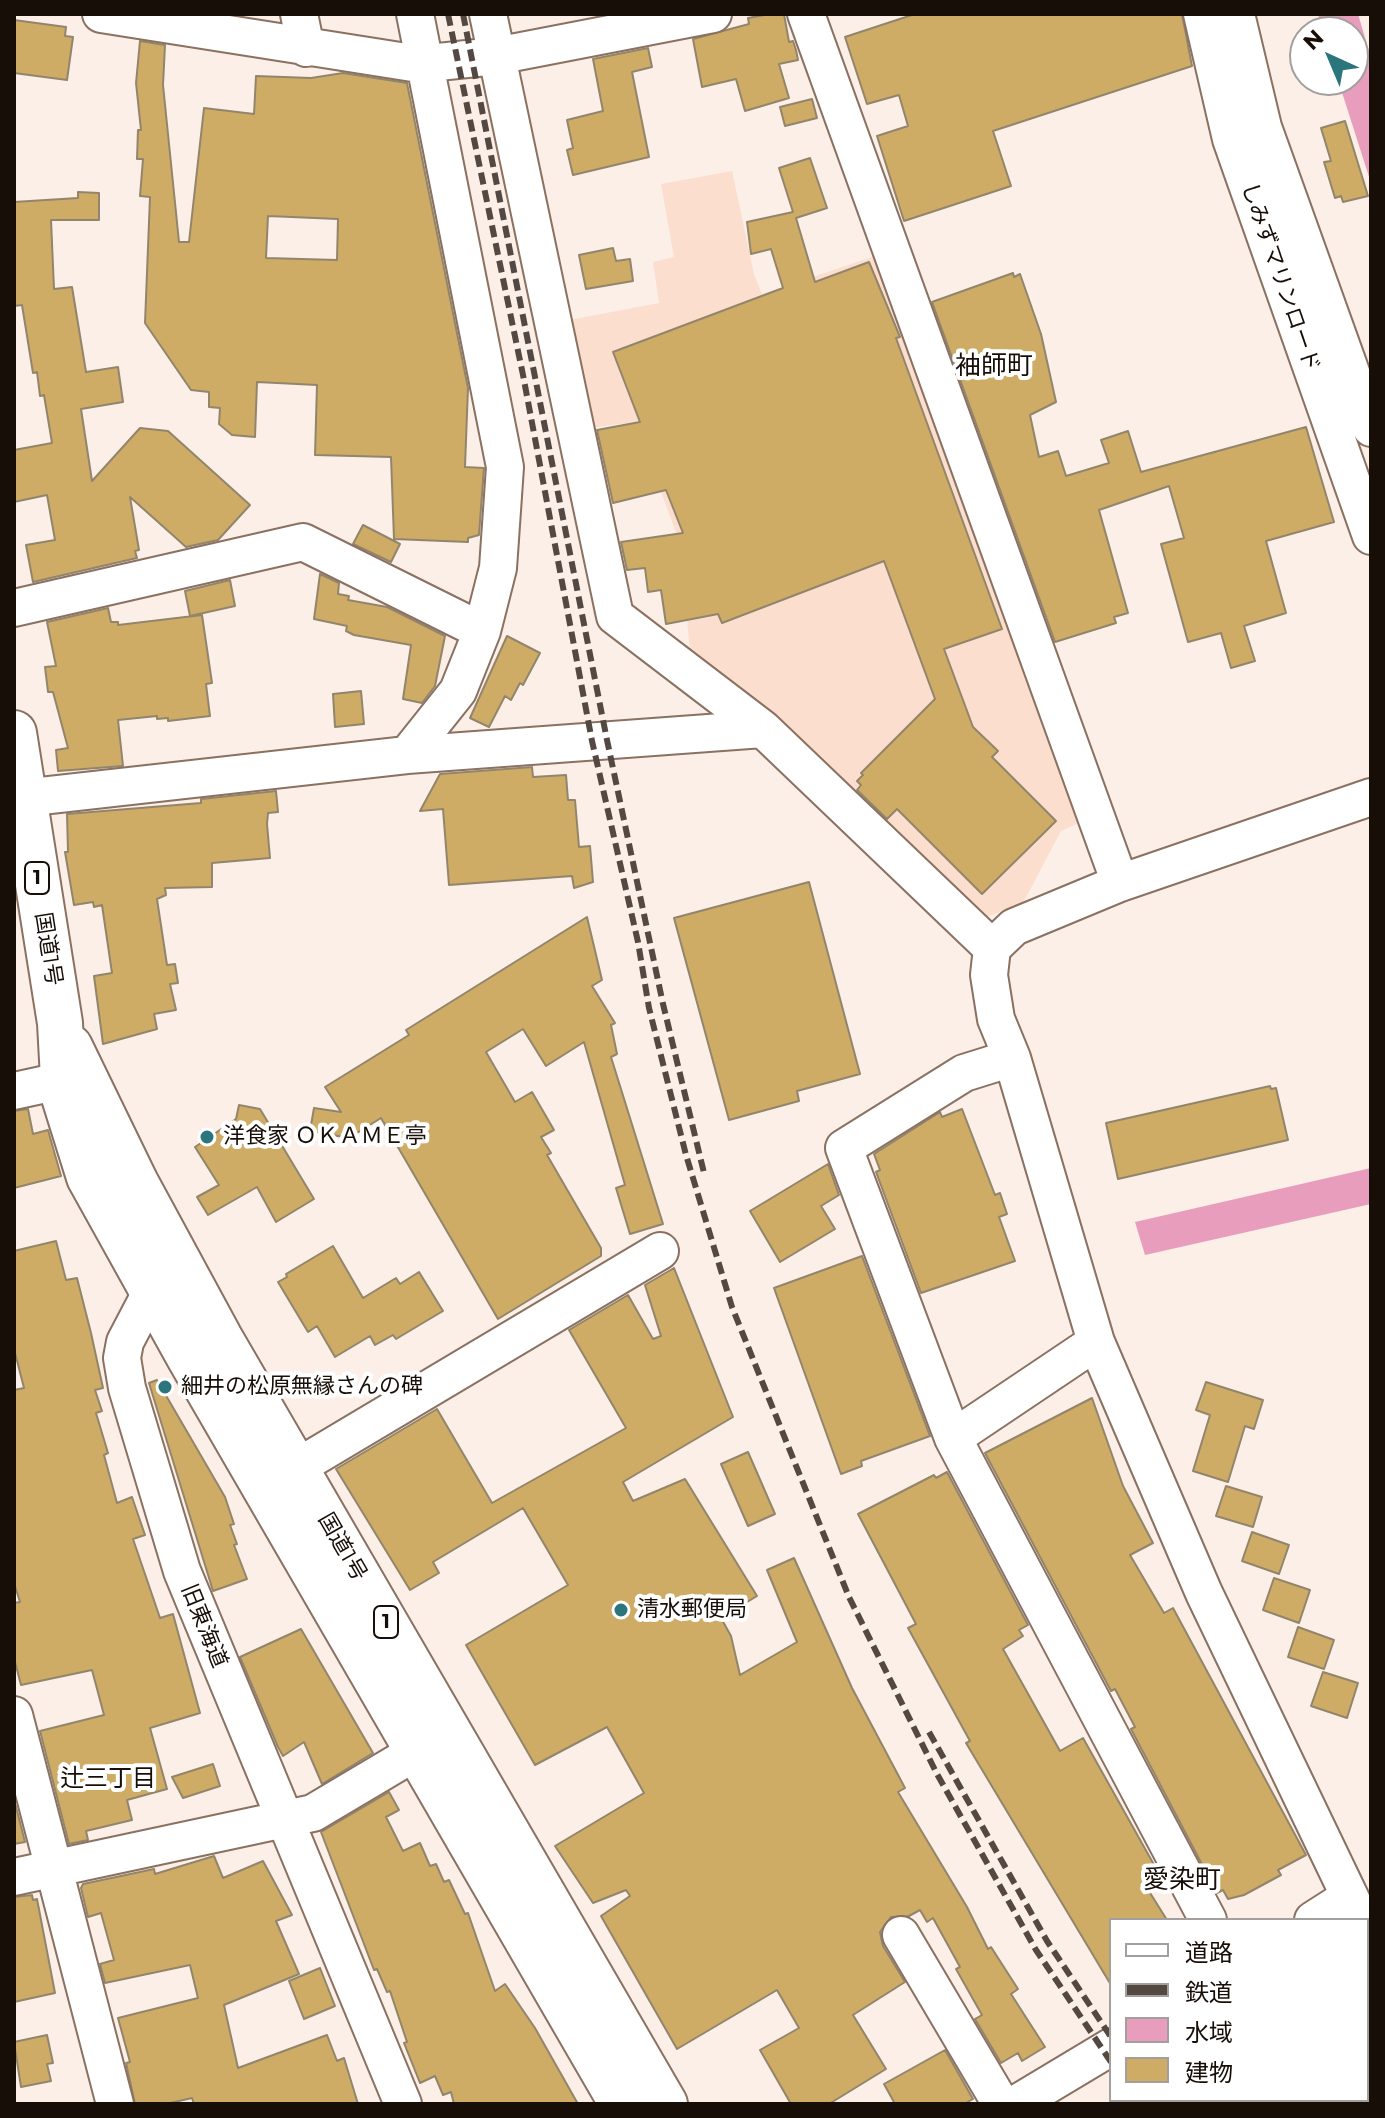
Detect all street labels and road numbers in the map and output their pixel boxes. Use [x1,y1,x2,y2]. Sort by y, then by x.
street label: しみずマリンロード [1235,179,1325,375]
road number: 1 [25,862,49,894]
street label: 国道1号 [29,910,67,988]
street label: 国道1号 [312,1508,372,1586]
street label: 旧東海道 [175,1580,233,1672]
road number: 1 [374,1606,398,1638]

